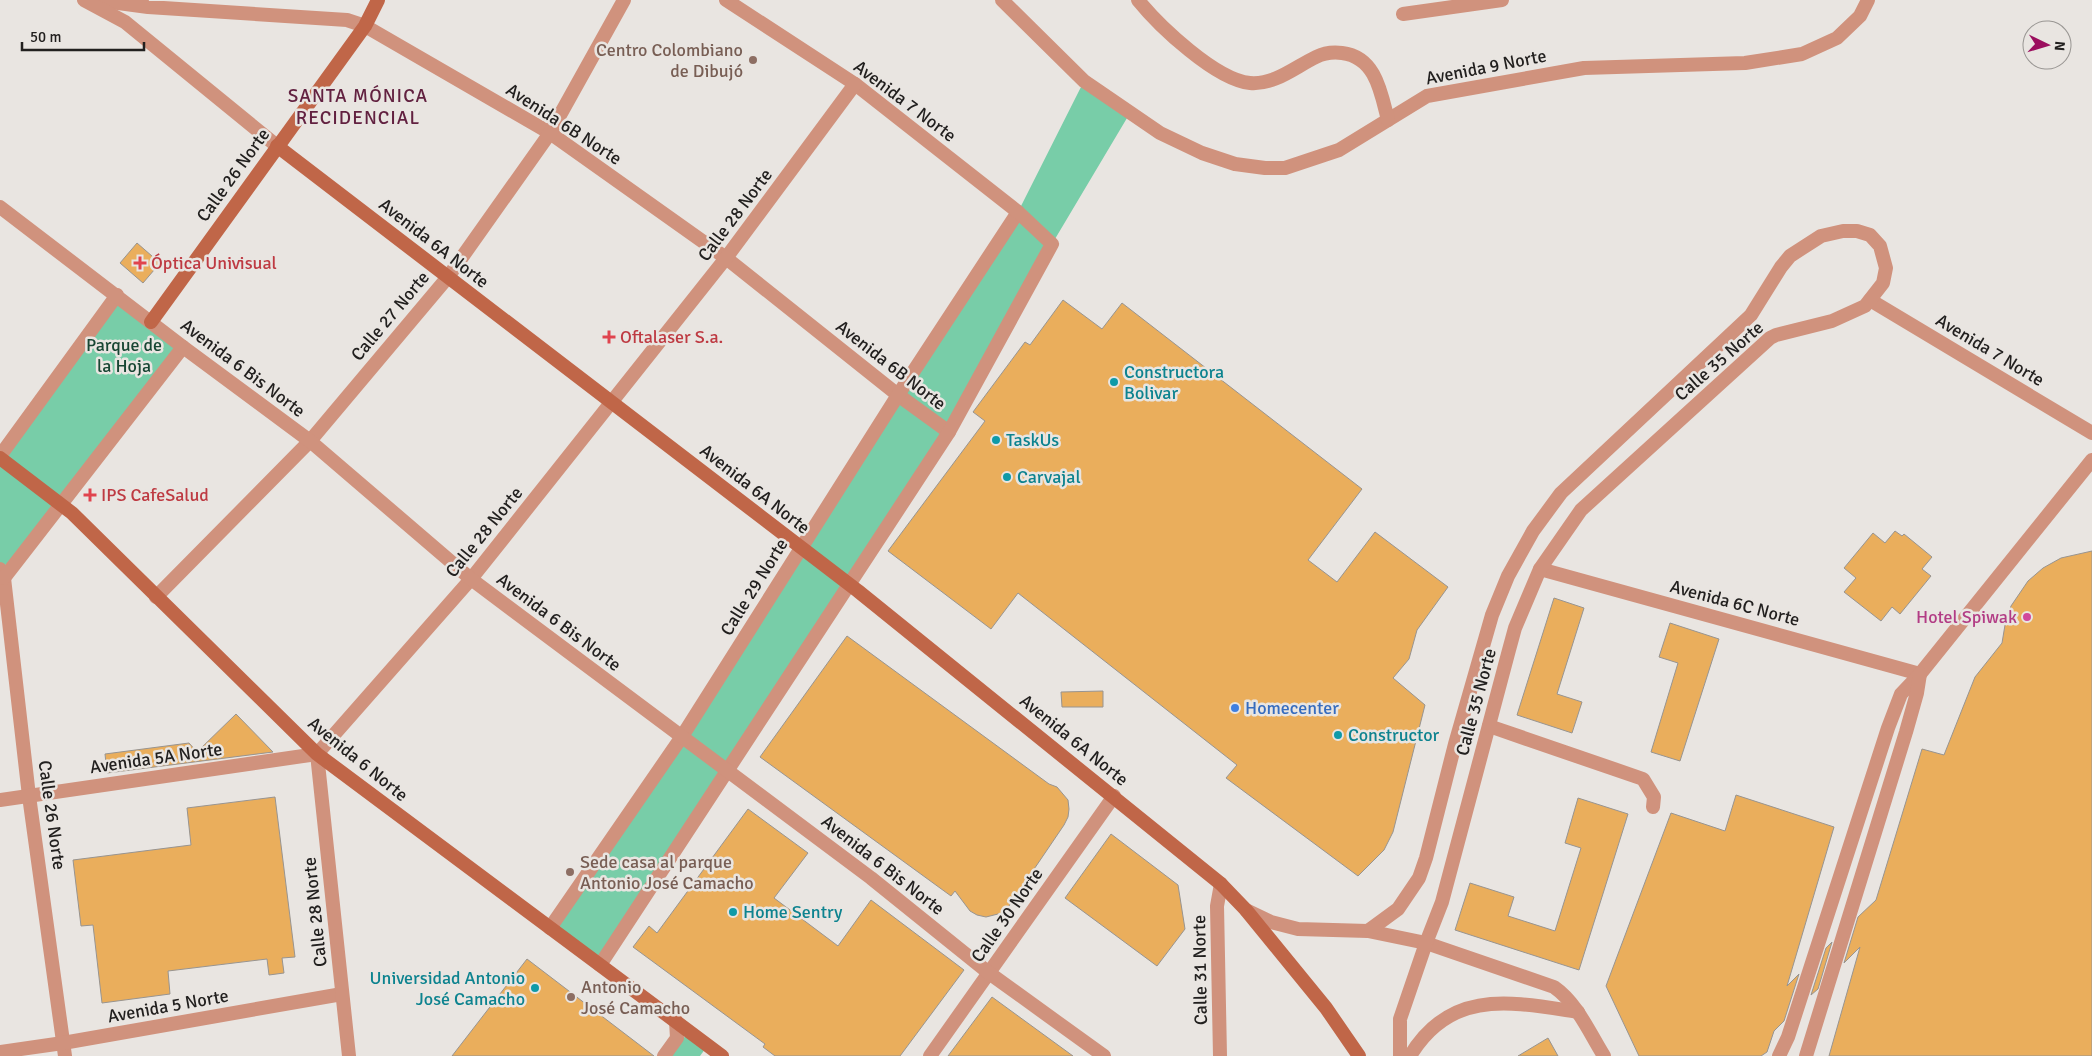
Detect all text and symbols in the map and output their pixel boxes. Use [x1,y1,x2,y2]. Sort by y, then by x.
scale bar [22,20,145,52]
north arrow [2022,20,2072,70]
text: 50 m [30,28,61,46]
place label: Centro Colombiano de Dibujó [596,39,743,82]
text: N [2051,40,2068,52]
street label: Avenida 9 Norte [1424,45,1548,89]
marker: Centro Colombiano de Dibujó [747,54,759,66]
street label: Avenida 7 Norte [849,55,961,147]
street label: Avenida 6B Norte [502,78,626,170]
district label: SANTA MÓNICA RECIDENCIAL [288,84,428,130]
street label: Calle 26 Norte [192,124,274,226]
street label: Calle 28 Norte [693,164,777,266]
street label: Avenida 6A Norte [375,193,493,293]
place label: Óptica Univisual [151,252,277,274]
marker: Óptica Univisual [133,256,147,270]
street label: Calle 27 Norte [346,267,434,365]
street label: Avenida 7 Norte [1932,309,2048,391]
street label: Avenida 6 Bis Norte [176,314,310,422]
street label: Avenida 6B Norte [832,315,950,415]
street label: Calle 35 Norte [1670,317,1768,405]
place label: Oftalaser S.a. [620,326,723,348]
marker: Oftalaser S.a. [602,330,616,344]
park label: Parque de la Hoja [86,334,162,377]
place label: Constructora Bolivar [1124,361,1224,404]
marker: Constructora Bolivar [1108,376,1120,388]
place label: TaskUs [1006,429,1059,451]
marker: TaskUs [990,434,1002,446]
street label: Avenida 6A Norte [696,439,814,539]
place label: Carvajal [1017,466,1081,488]
marker: Carvajal [1001,471,1013,483]
street label: Calle 28 Norte [441,482,527,582]
place label: IPS CafeSalud [101,484,209,506]
marker: IPS CafeSalud [83,488,97,502]
street label: Calle 29 Norte [715,534,793,640]
street label: Avenida 6 Bis Norte [492,568,626,676]
street label: Avenida 6C Norte [1668,575,1802,631]
place label: Hotel Spiwak [1916,606,2017,628]
marker: Hotel Spiwak [2021,611,2033,623]
street label: Calle 35 Norte [1451,646,1501,758]
street label: Avenida 6A Norte [1015,689,1133,791]
place label: Homecenter [1245,697,1339,719]
marker: Homecenter [1229,702,1241,714]
street label: Avenida 6 Norte [304,712,412,806]
place label: Constructor [1348,724,1439,746]
marker: Constructor [1332,729,1344,741]
street label: Avenida 5A Norte [88,738,224,778]
street label: Calle 26 Norte [33,759,71,871]
street label: Avenida 6 Bis Norte [817,810,949,920]
place label: Sede casa al parque Antonio José Camacho [580,851,754,894]
street label: Calle 28 Norte [298,856,332,968]
street label: Calle 30 Norte [966,864,1048,966]
marker: Sede casa al parque Antonio José Camacho [564,866,576,878]
place label: Home Sentry [743,901,843,923]
marker: Home Sentry [727,906,739,918]
street label: Calle 31 Norte [1188,915,1212,1025]
place label: Universidad Antonio José Camacho [370,967,525,1010]
place label: Antonio José Camacho [581,976,690,1019]
marker: Universidad Antonio José Camacho [529,982,541,994]
street label: Avenida 5 Norte [106,985,230,1027]
marker: Antonio José Camacho [565,991,577,1003]

